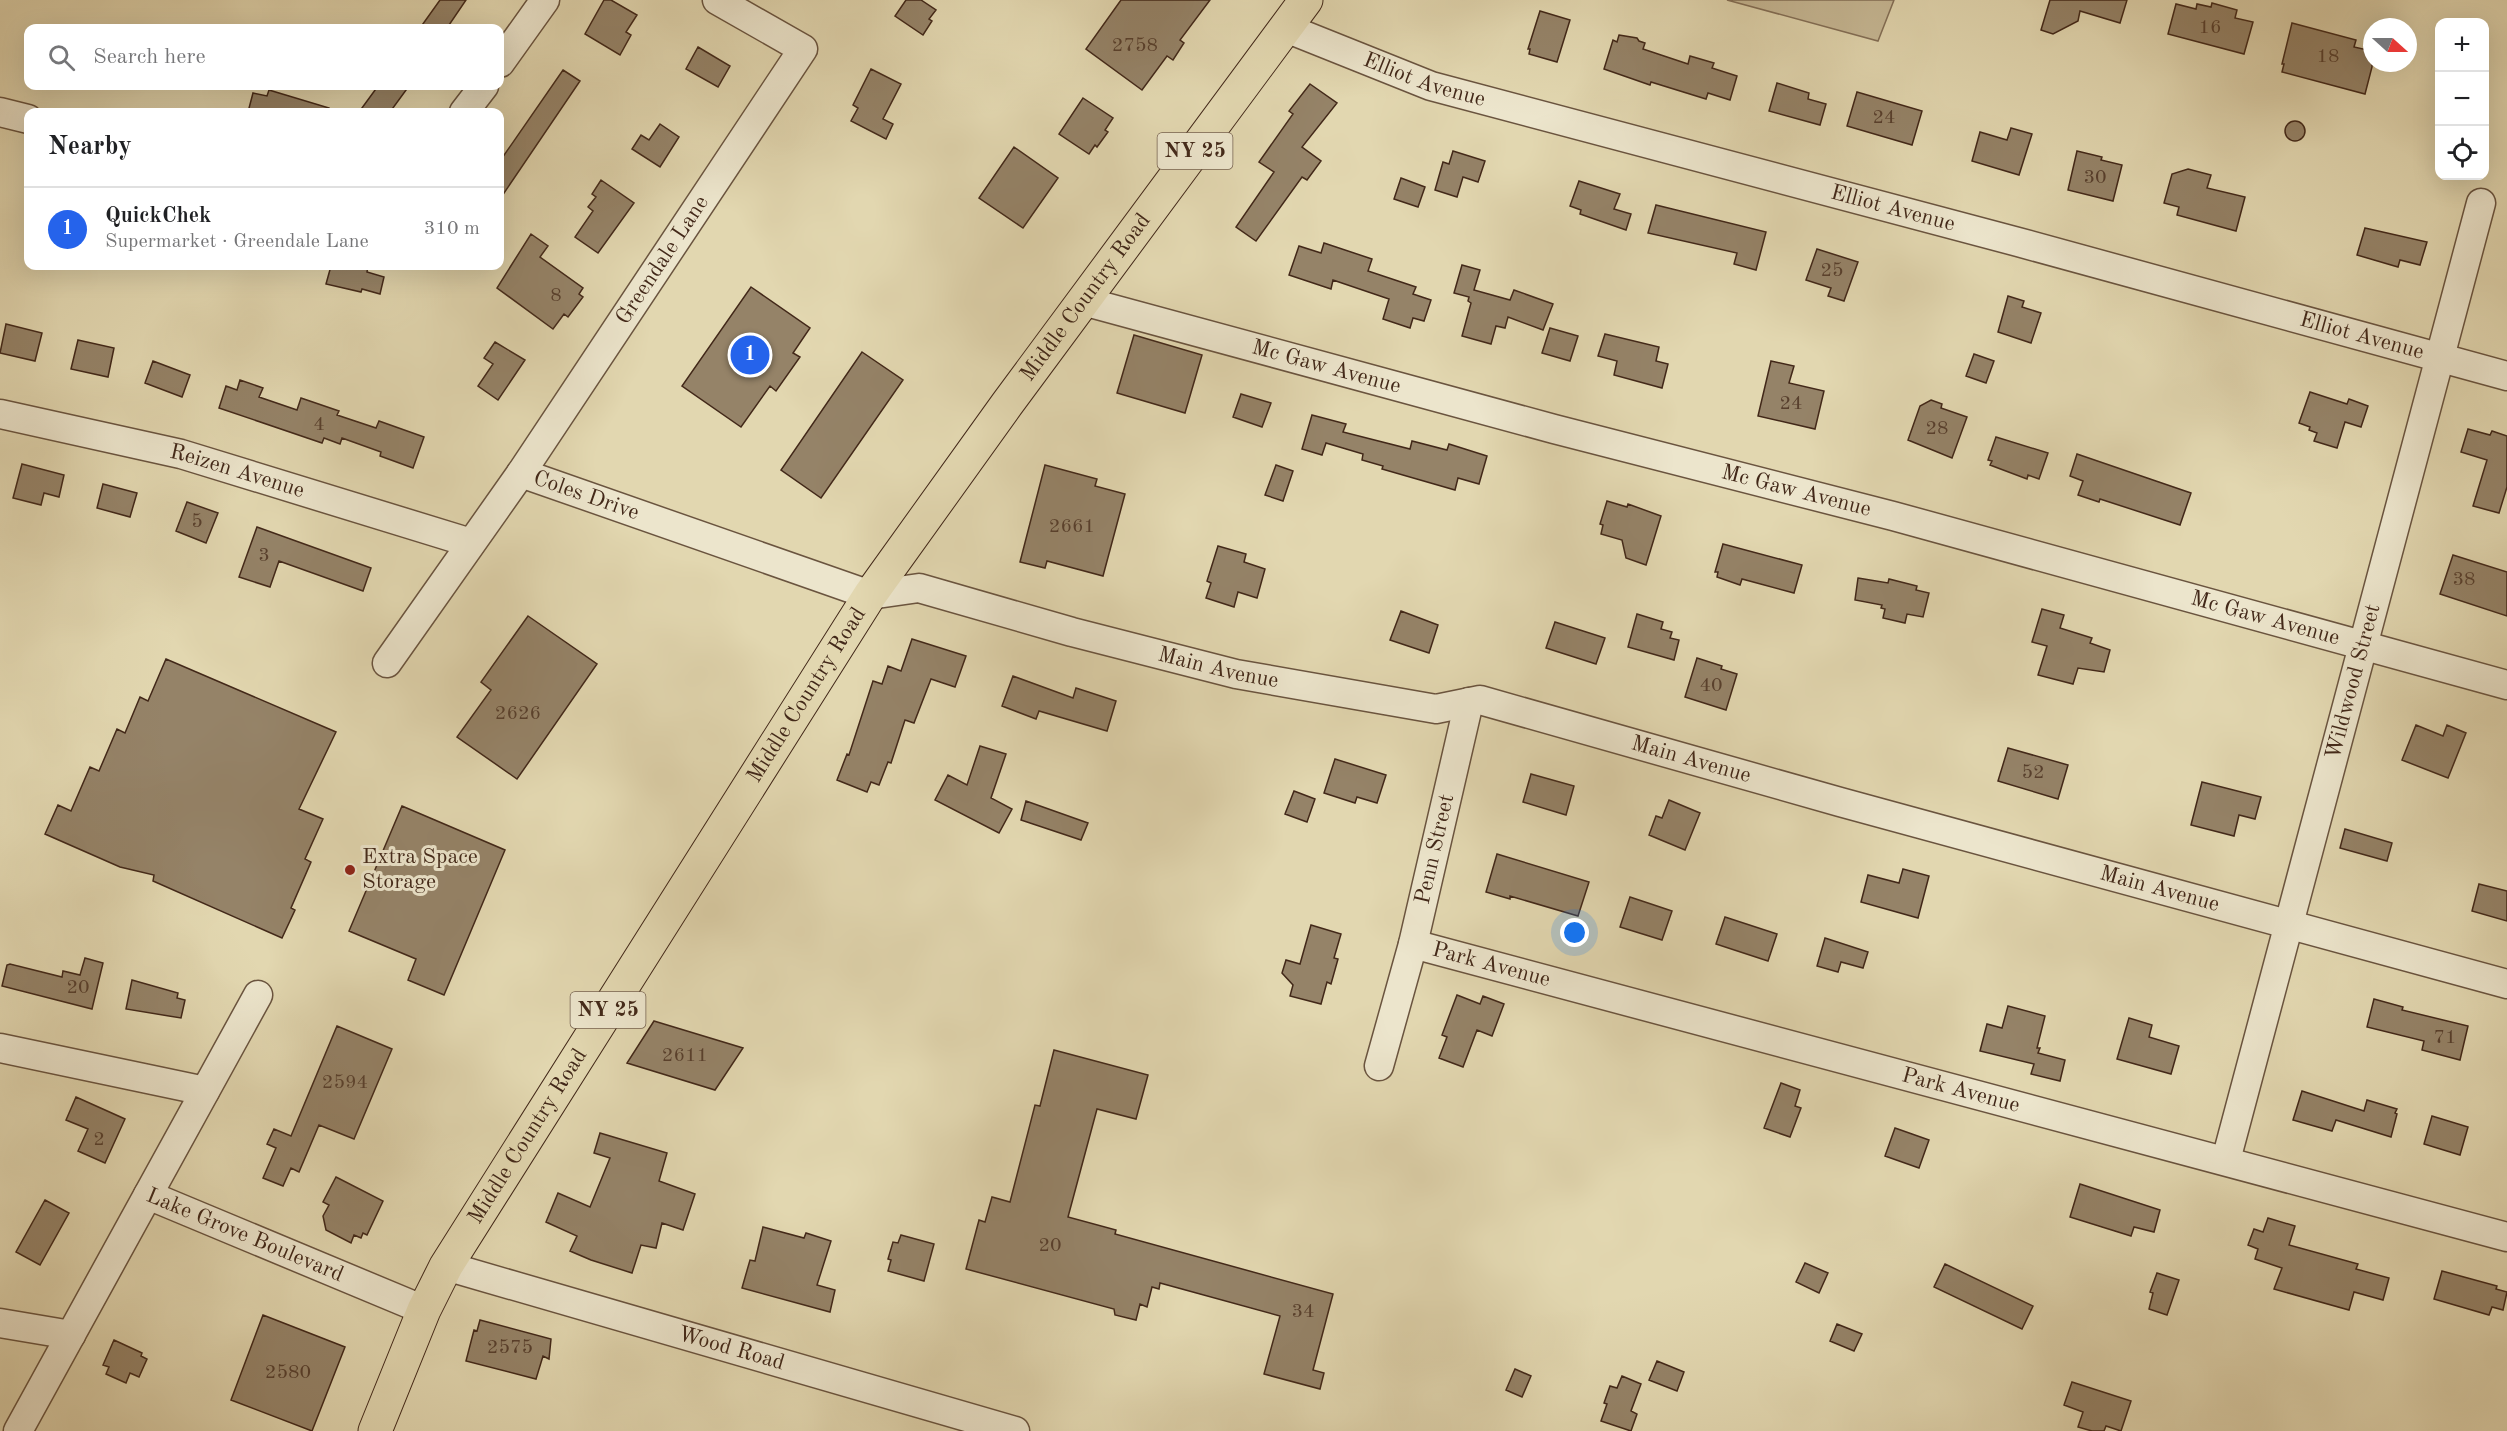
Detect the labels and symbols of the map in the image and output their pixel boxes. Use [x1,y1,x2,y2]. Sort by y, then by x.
house number: 16 [2198,18,2222,38]
north arrow [2363,18,2417,72]
house number: 2758 [1112,36,1158,56]
house number: 18 [2316,47,2340,67]
street label: Elliot Avenue [1360,49,1488,111]
house number: 24 [1872,108,1896,128]
road number: NY 25 [1158,133,1232,169]
house number: 30 [2083,168,2107,188]
street label: Elliot Avenue [1828,182,1957,236]
street label: Greendale Lane [612,192,713,328]
street label: Middle Country Road [1017,210,1155,385]
house number: 25 [1820,261,1844,281]
house number: 8 [550,286,562,306]
street label: Elliot Avenue [2297,309,2426,364]
pin: 1 [730,332,770,378]
street label: Mc Gaw Avenue [1249,336,1403,398]
house number: 24 [1779,394,1803,414]
house number: 4 [313,415,325,435]
house number: 28 [1925,419,1949,439]
street label: Reizen Avenue [168,441,307,502]
street label: Mc Gaw Avenue [1719,461,1873,521]
street label: Coles Drive [530,467,642,524]
house number: 5 [191,512,203,532]
house number: 2661 [1049,517,1095,537]
house number: 3 [258,546,270,566]
house number: 38 [2452,570,2476,590]
street label: Mc Gaw Avenue [2188,587,2342,649]
street label: Wildwood Street [2322,602,2385,762]
street label: Middle Country Road [743,604,870,787]
street label: Main Avenue [1155,643,1280,692]
house number: 40 [1699,676,1723,696]
house number: 2626 [495,704,541,724]
street label: Main Avenue [1629,732,1753,787]
house number: 52 [2021,763,2045,783]
street label: Penn Street [1412,792,1458,906]
place label: Extra Space Storage [362,846,478,893]
street label: Main Avenue [2097,862,2222,916]
marker: Extra Space Storage [343,863,357,877]
your location [1560,918,1589,947]
street label: Park Avenue [1430,939,1553,991]
house number: 20 [66,978,90,998]
road number: NY 25 [570,992,646,1028]
house number: 71 [2433,1028,2457,1048]
street label: Middle Country Road [464,1045,591,1228]
house number: 2611 [662,1046,708,1066]
street label: Park Avenue [1899,1064,2022,1117]
house number: 2594 [322,1073,368,1093]
house number: 2 [93,1130,105,1150]
street label: Lake Grove Boulevard [143,1185,347,1286]
house number: 20 [1038,1236,1062,1256]
house number: 34 [1291,1302,1315,1322]
street label: Wood Road [675,1323,787,1375]
house number: 2575 [487,1338,533,1358]
house number: 2580 [265,1363,311,1383]

